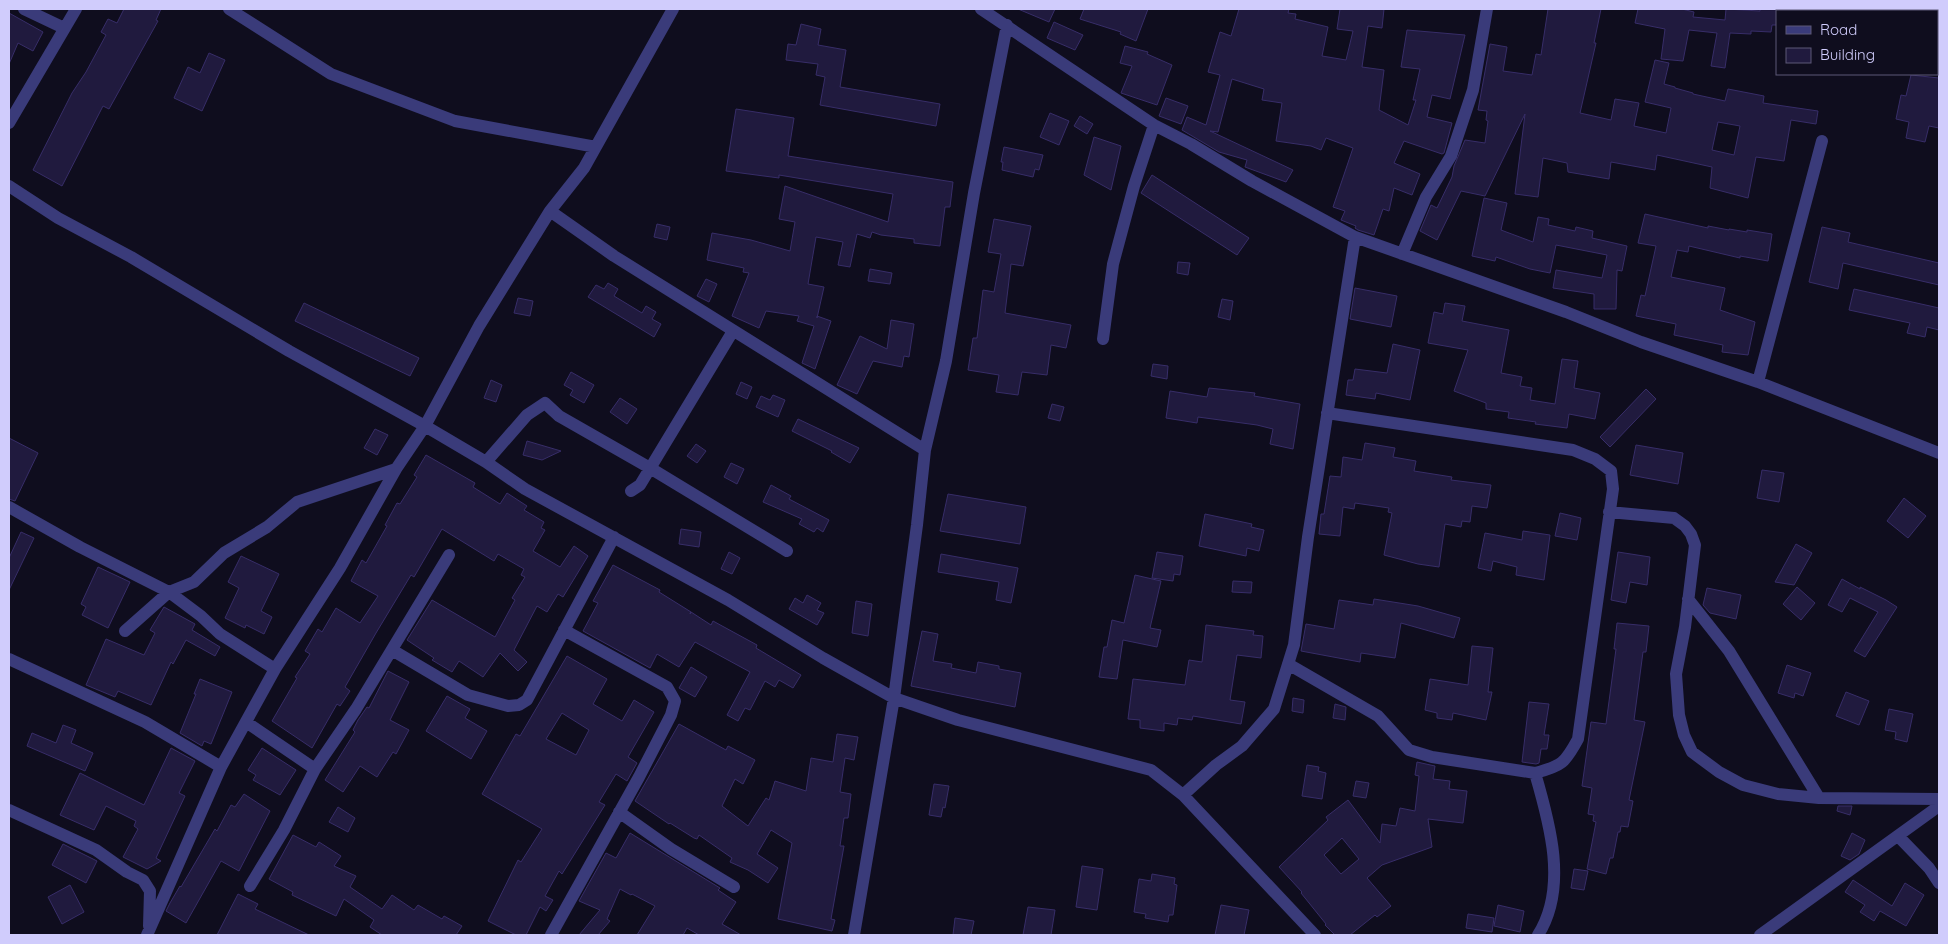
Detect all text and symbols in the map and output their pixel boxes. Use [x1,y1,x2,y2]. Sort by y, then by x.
legend [1776,10,1938,75]
text: Road [1820,20,1857,39]
text: Building [1820,45,1875,64]

